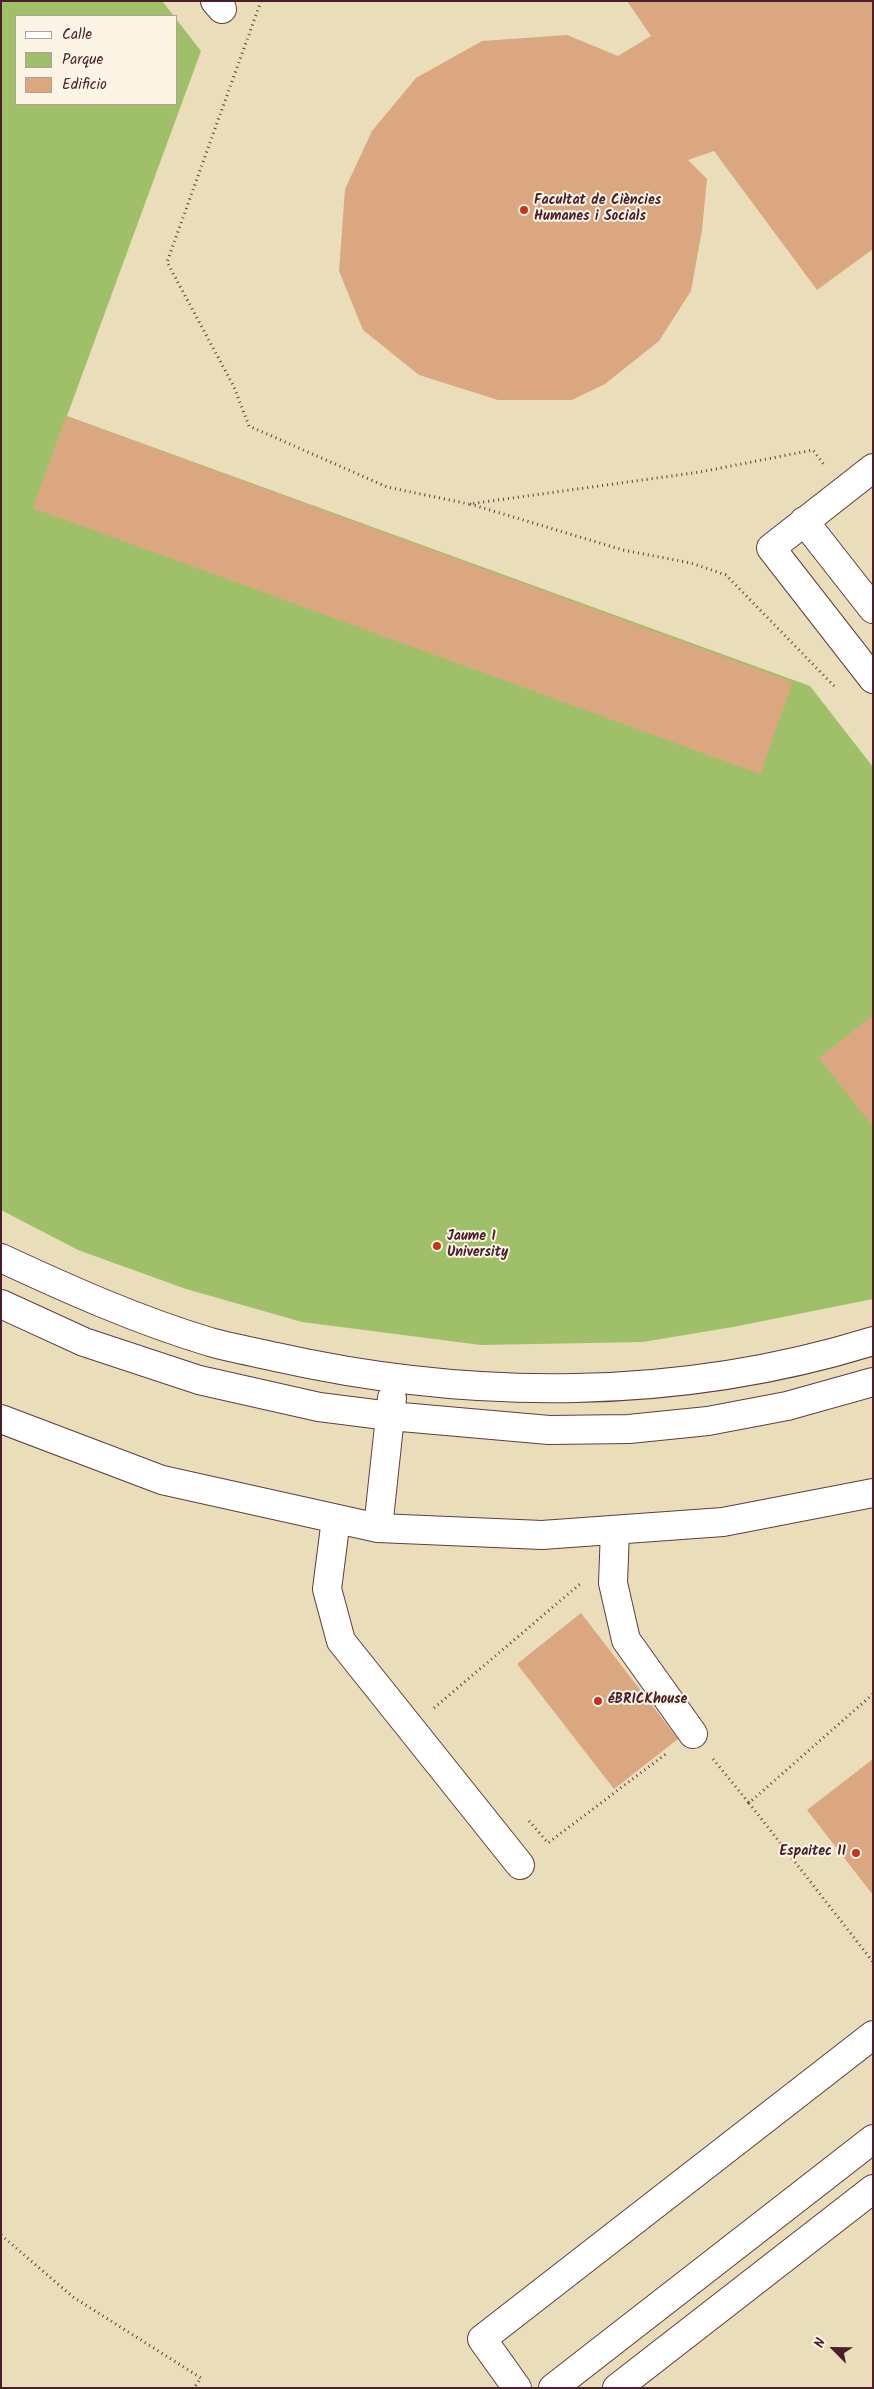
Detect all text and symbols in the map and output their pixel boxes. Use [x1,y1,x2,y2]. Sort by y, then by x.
legend [15,15,178,105]
text: Calle [62,23,92,47]
text: Parque [62,48,103,72]
text: Edificio [62,73,107,97]
place label: Facultat de Ciències Humanes i Socials [534,194,661,226]
marker: Facultat de Ciències Humanes i Socials [518,204,530,216]
place label: Jaume I University [447,1230,508,1262]
marker: Jaume I University [431,1240,443,1252]
place label: éBRICKhouse [608,1693,687,1709]
marker: éBRICKhouse [592,1695,604,1707]
place label: Espaitec II [779,1845,846,1861]
marker: Espaitec II [850,1847,862,1859]
north arrow [809,2324,859,2374]
text: N [808,2335,832,2352]

